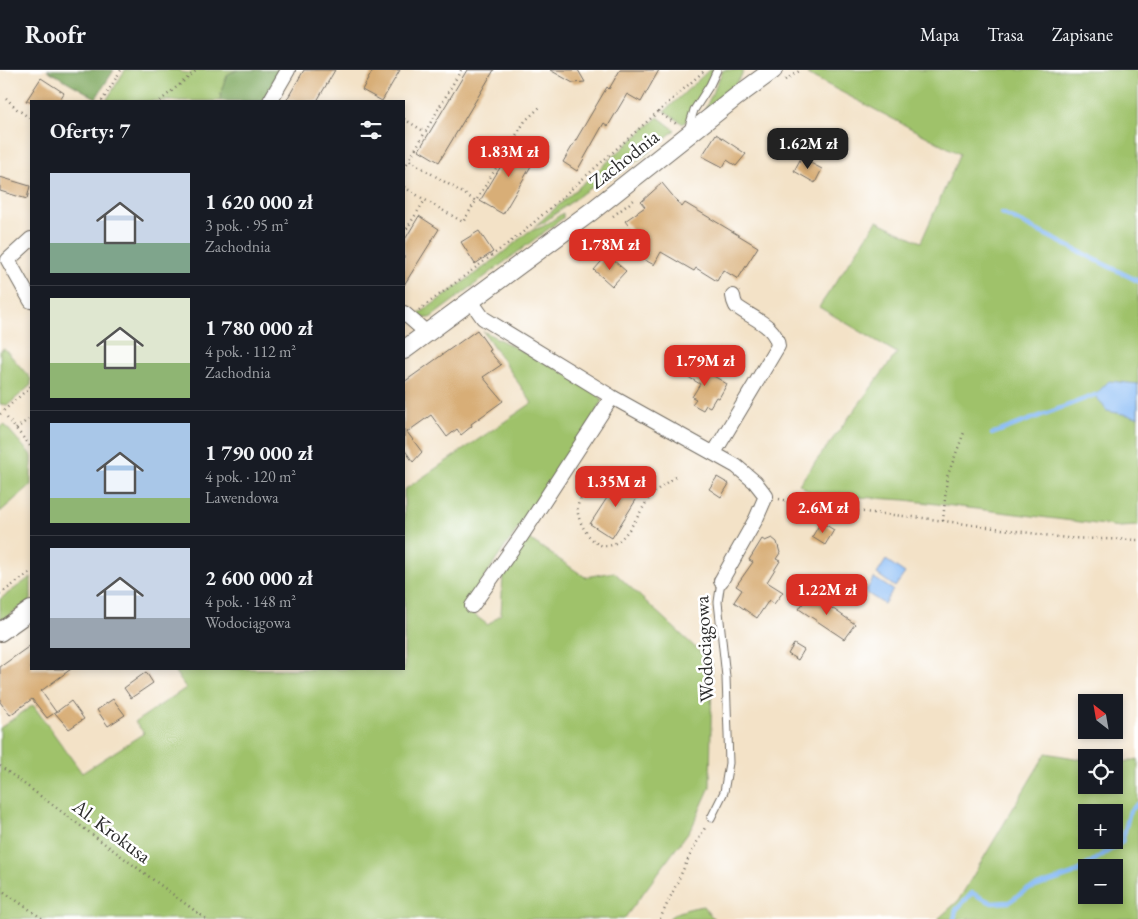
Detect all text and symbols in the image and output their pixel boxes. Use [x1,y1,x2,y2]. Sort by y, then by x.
text: Roofr [25,19,86,50]
text: Mapa [920,23,959,46]
text: Trasa [987,23,1024,46]
text: Zapisane [1052,23,1113,46]
icon: filters [357,116,385,144]
text: Oferty: 7 [50,117,130,144]
street label: Zachodnia [584,124,664,194]
pin: 1.62M zł [756,128,860,170]
text: 1.62M zł [778,133,838,154]
pin: 1.83M zł [457,136,561,178]
text: 1.83M zł [479,141,539,162]
text: 1 620 000 zł [205,188,313,215]
icon: home [90,193,150,253]
text: 3 pok. · 95 m² [205,215,288,236]
pin: 1.78M zł [558,228,662,271]
text: 1.78M zł [580,234,640,255]
text: Zachodnia [205,236,271,257]
text: 1 780 000 zł [205,314,313,341]
icon: home [90,318,150,378]
text: 4 pok. · 112 m² [205,341,296,362]
pin: 1.79M zł [653,344,757,387]
text: 1.79M zł [675,350,735,371]
text: Zachodnia [205,362,271,383]
text: 1 790 000 zł [205,439,313,466]
icon: home [90,443,150,503]
text: 4 pok. · 120 m² [205,466,296,487]
pin: 1.35M zł [564,466,668,508]
text: 1.35M zł [586,471,646,492]
text: Lawendowa [205,487,279,508]
pin: 2.6M zł [777,492,869,534]
text: 2.6M zł [798,497,848,518]
text: 2 600 000 zł [205,564,313,591]
icon: home [90,568,150,628]
pin: 1.22M zł [775,574,879,616]
text: 1.22M zł [797,579,857,600]
text: 4 pok. · 148 m² [205,591,296,612]
street label: Wodociągowa [688,595,720,703]
text: Wodociągowa [205,612,291,633]
north arrow [1078,694,1122,739]
map controls [1078,694,1123,904]
button: locate [1078,749,1123,794]
street label: Al. Krokusa [67,792,156,869]
button: + [1078,804,1123,849]
button: − [1078,859,1123,904]

